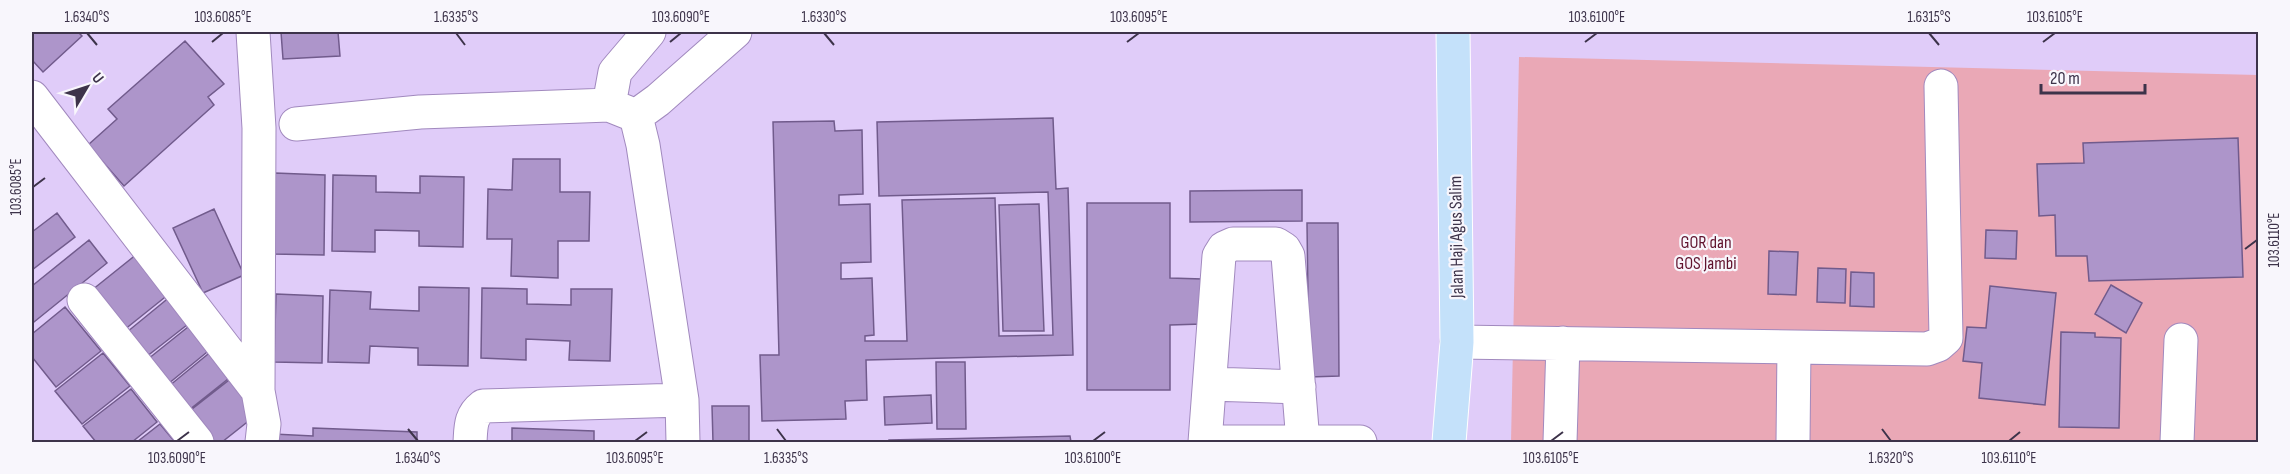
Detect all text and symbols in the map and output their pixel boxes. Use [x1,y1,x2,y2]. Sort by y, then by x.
text: 1.6340°S [65,8,109,27]
text: 103.6085°E [194,8,252,27]
text: 1.6335°S [434,8,478,27]
text: 103.6090°E [652,8,710,27]
text: 1.6330°S [802,8,846,27]
text: 103.6095°E [1110,8,1168,27]
text: 103.6100°E [1569,8,1625,27]
text: 1.6315°S [1907,8,1951,27]
text: 103.6105°E [2027,8,2083,27]
north arrow [57,57,117,117]
scale bar [2041,57,2144,95]
text: 20 m [2050,68,2080,89]
text: U [87,69,107,88]
text: 103.6085°E [7,158,26,216]
street label: Jalan Haji Agus Salim [1445,176,1468,299]
text: 103.6110°E [2265,212,2284,268]
park label: GOR dan GOS Jambi [1675,232,1737,274]
text: 103.6090°E [148,449,206,468]
text: 1.6340°S [396,449,440,468]
text: 103.6095°E [606,449,664,468]
text: 1.6335°S [764,449,808,468]
text: 103.6100°E [1065,449,1121,468]
text: 103.6105°E [1523,449,1579,468]
text: 1.6320°S [1869,449,1913,468]
text: 103.6110°E [1981,449,2037,468]

